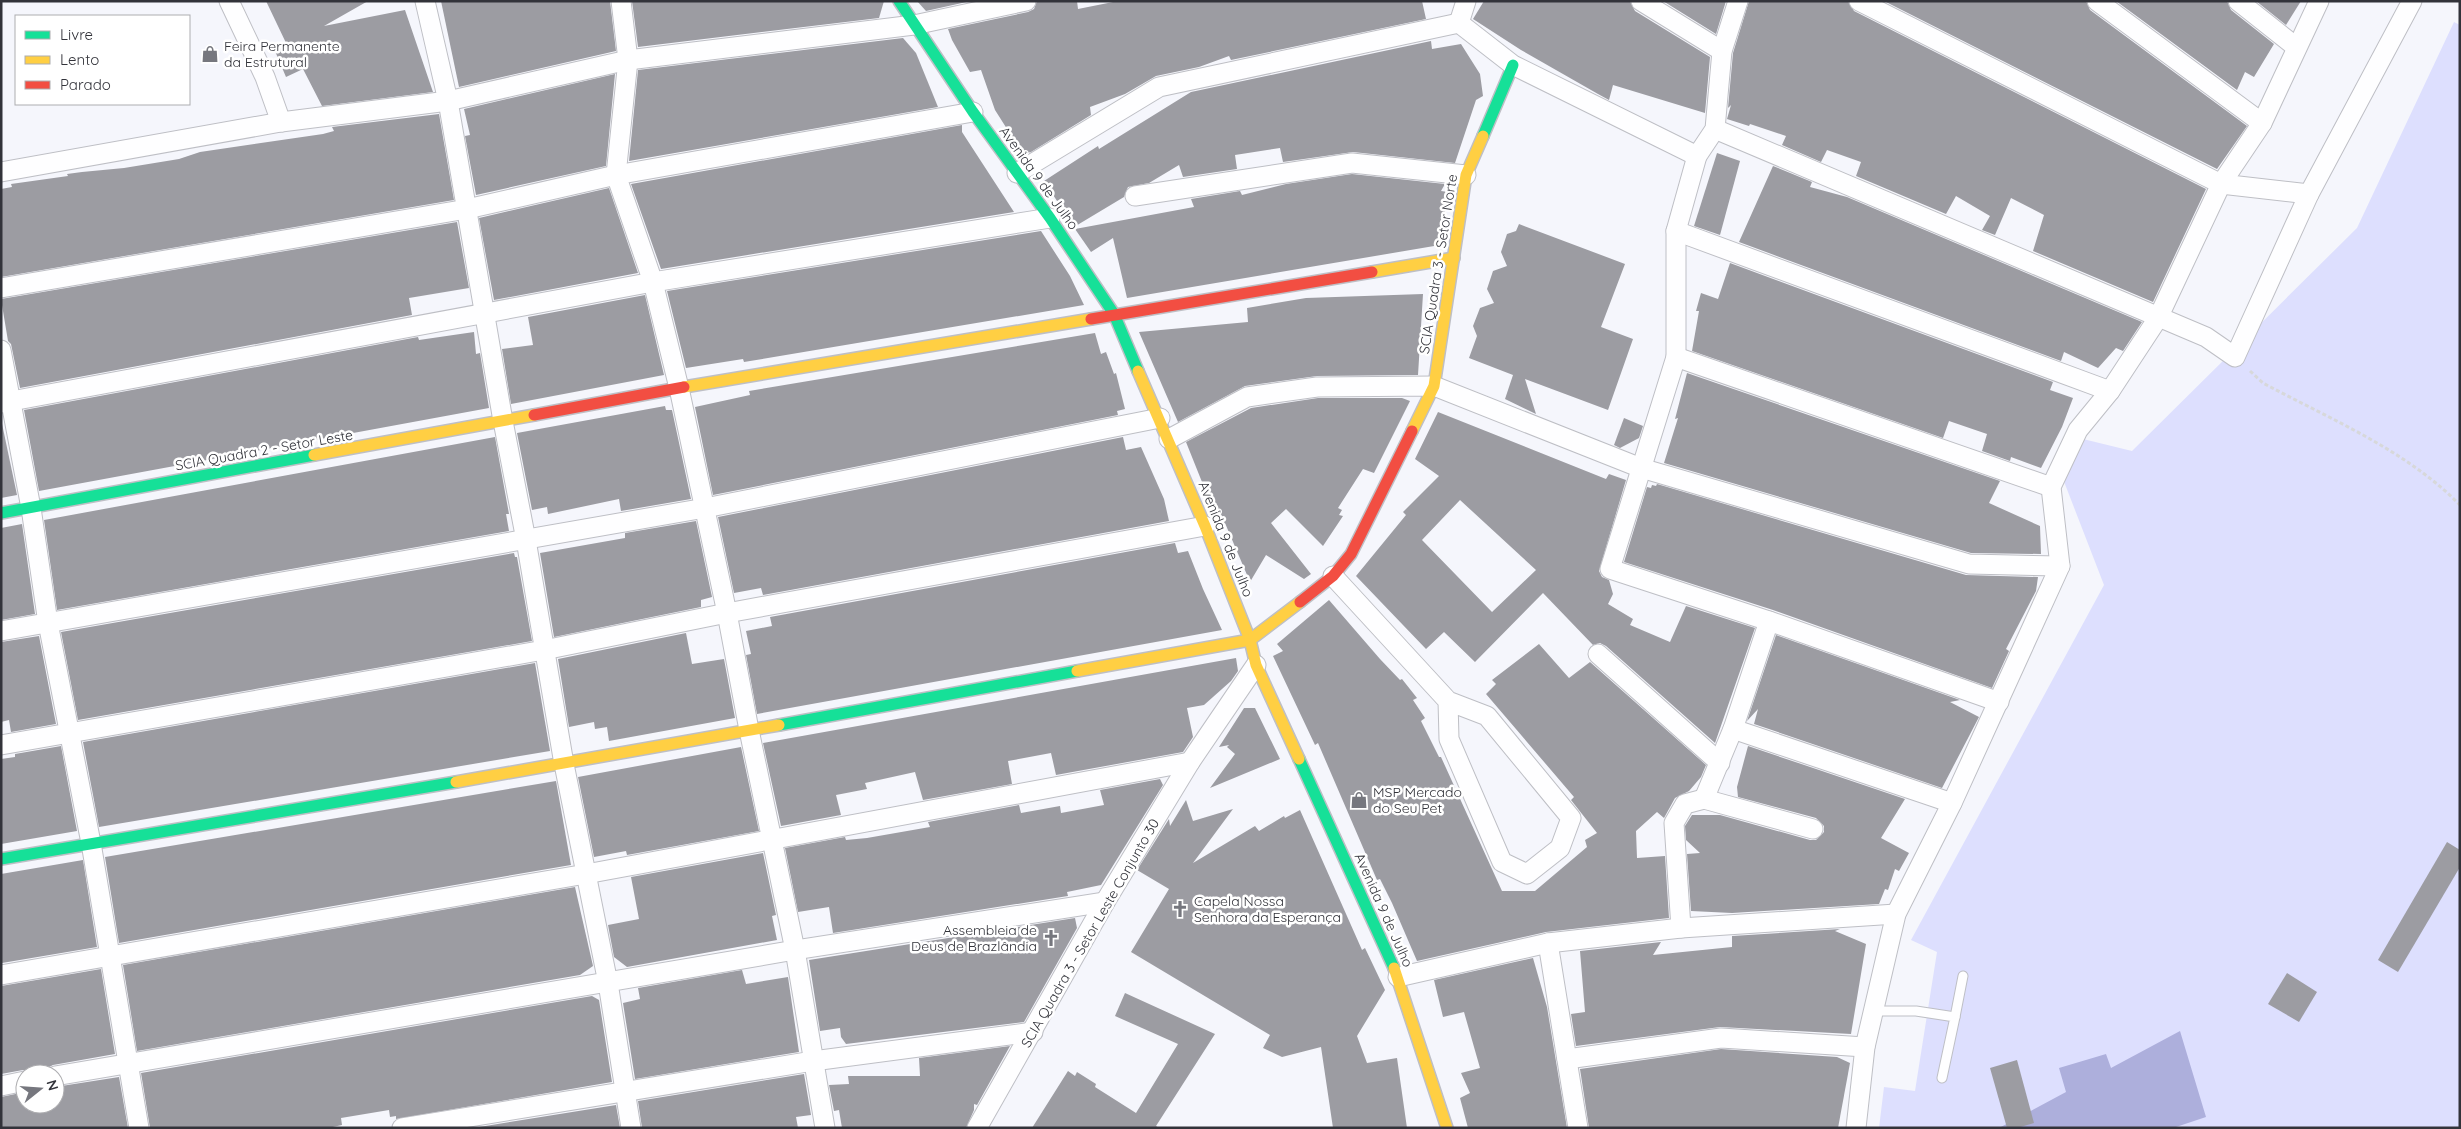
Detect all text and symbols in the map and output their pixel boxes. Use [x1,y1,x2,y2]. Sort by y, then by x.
legend [15,15,190,105]
text: Livre [60,25,93,44]
place label: Feira Permanente da Estrutural [224,37,340,71]
shop icon: Feira Permanente da Estrutural [200,44,220,64]
text: Lento [60,50,99,69]
text: Parado [60,75,111,94]
street label: Avenida 9 de Julho [995,123,1083,233]
street label: SCIA Quadra 3 - Setor Norte [1415,173,1461,355]
street label: SCIA Quadra 2 - Setor Leste [174,425,354,475]
street label: Avenida 9 de Julho [1195,478,1257,600]
place label: MSP Mercado do Seu Pet [1373,783,1462,817]
shop icon: MSP Mercado do Seu Pet [1349,790,1369,810]
street label: SCIA Quadra 3 - Setor Leste Conjunto 30 [1017,815,1163,1051]
street label: Avenida 9 de Julho [1351,850,1417,970]
place label: Capela Nossa Senhora da Esperança [1194,892,1341,926]
church icon: Capela Nossa Senhora da Esperança [1170,899,1190,919]
place label: Assembleia de Deus de Brazlândia [911,921,1037,955]
church icon: Assembleia de Deus de Brazlândia [1041,928,1061,948]
north arrow [15,1064,65,1114]
text: N [42,1078,63,1093]

